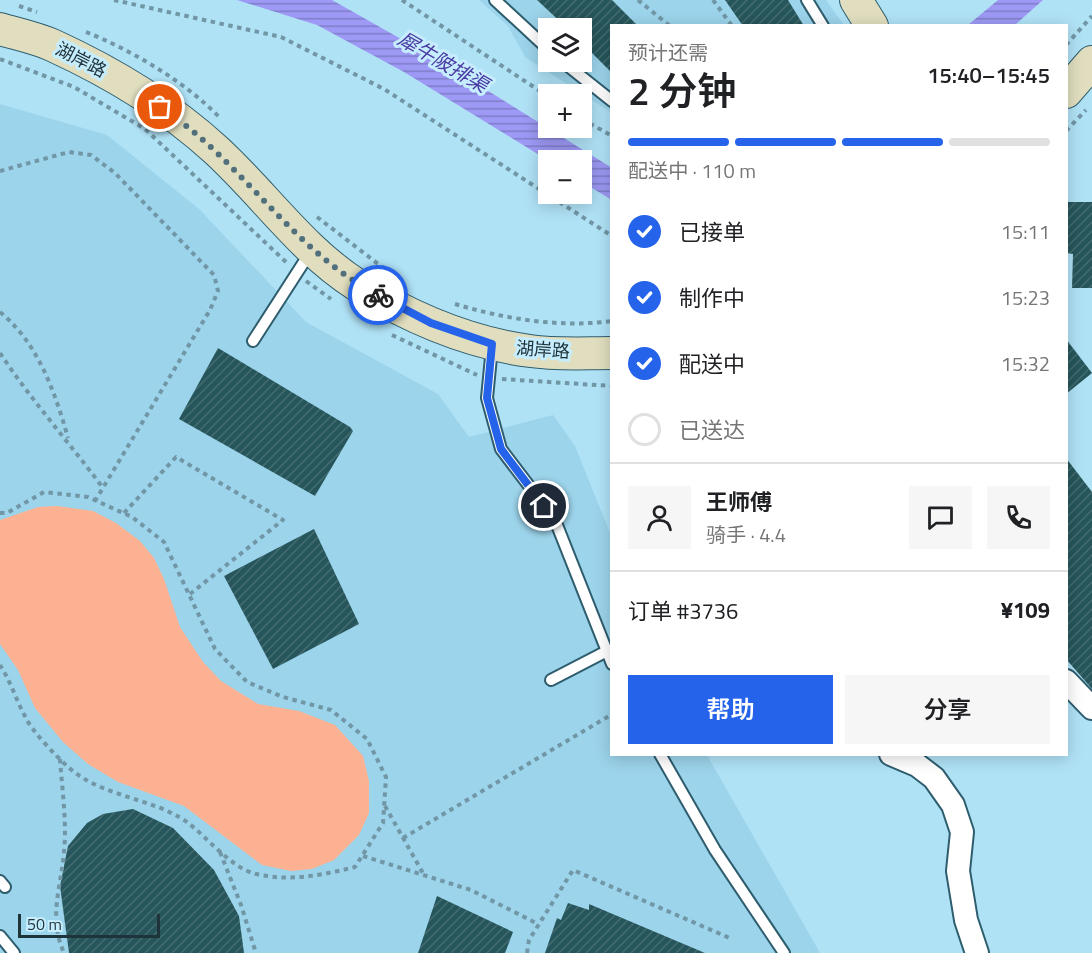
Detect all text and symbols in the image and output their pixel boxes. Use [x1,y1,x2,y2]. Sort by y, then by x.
map controls [538,18,592,204]
button: layers [538,18,592,72]
water label: 犀牛陂排渠 [392,23,497,101]
street label: 湖岸路 [51,35,111,84]
text: 预计还需 [628,37,708,68]
text: 15:40–15:45 [927,58,1050,92]
text: 2 分钟 [628,61,736,120]
pin [134,81,185,132]
button: + [538,84,592,138]
icon: bag [143,90,176,123]
button: − [538,150,592,204]
text: 配送中 · 110 m [628,155,756,186]
icon: check [628,215,661,248]
text: 已接单 [679,215,745,249]
text: 15:11 [1001,216,1050,247]
courier [348,265,408,325]
icon: bike [362,279,395,312]
icon: check [628,281,661,314]
text: 制作中 [679,281,745,315]
text: 15:23 [1001,282,1050,313]
street label: 湖岸路 [515,334,571,365]
icon: check [628,347,661,380]
text: 配送中 [679,347,745,381]
text: 15:32 [1001,348,1050,379]
text: 已送达 [679,413,745,447]
pin [518,480,569,531]
text: 王师傅 [706,485,772,519]
button: person [628,486,691,549]
button: chat [909,486,972,549]
button: phone [987,486,1050,549]
icon: home [527,489,560,522]
text: 骑手 · 4.4 [706,519,786,550]
text: ¥109 [1001,593,1050,627]
text: 订单 #3736 [628,594,738,628]
button: 帮助 [628,675,833,744]
button: 分享 [845,675,1050,744]
scale bar [18,911,160,938]
text: 50 m [27,912,62,936]

